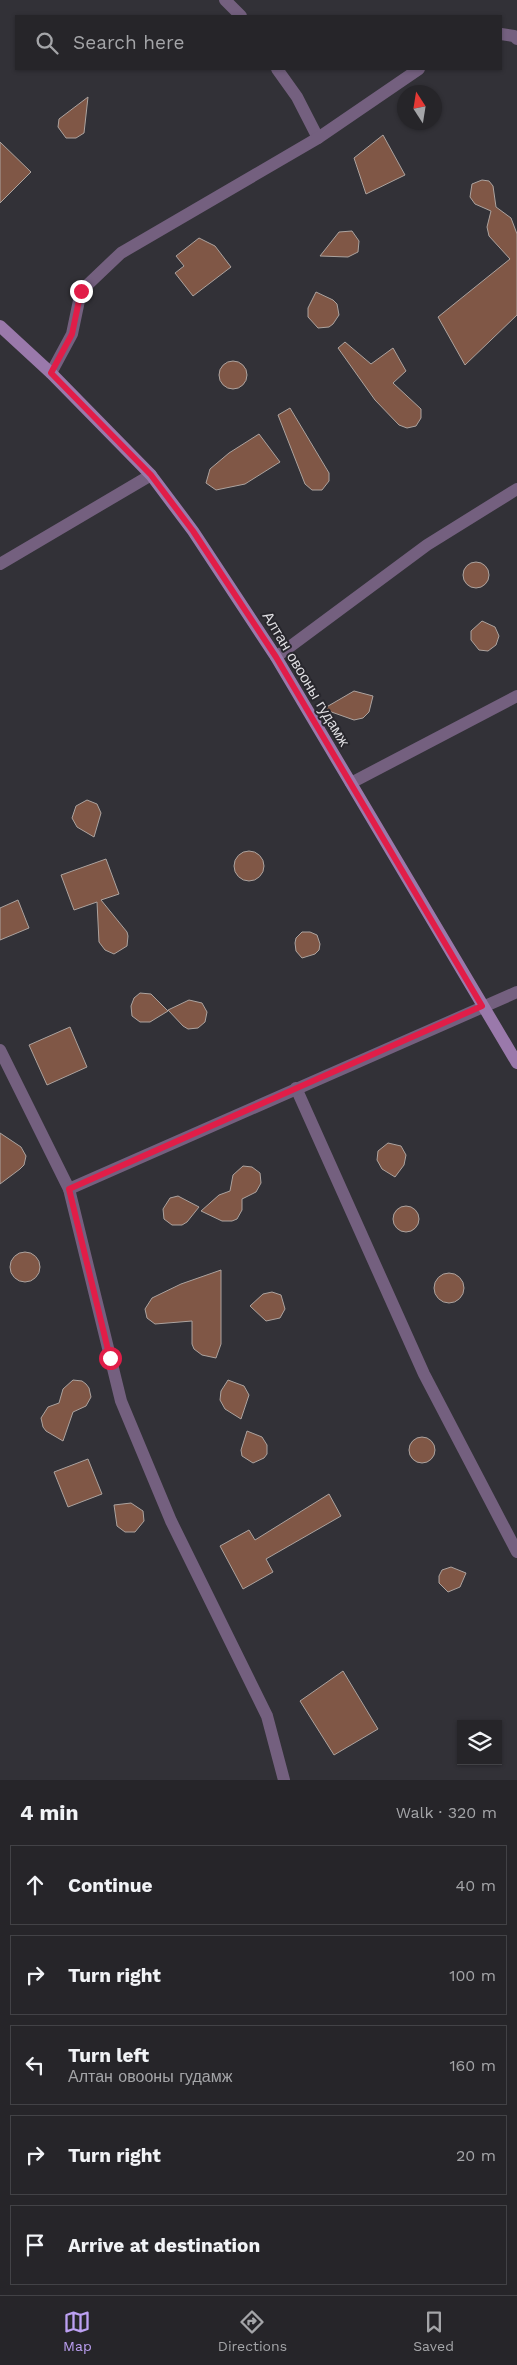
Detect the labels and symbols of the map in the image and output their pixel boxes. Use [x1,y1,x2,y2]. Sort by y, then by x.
north arrow [397,85,442,130]
route end [70,280,93,303]
street label: Алтан овооны гудамж [259,608,353,750]
route start [99,1347,122,1370]

